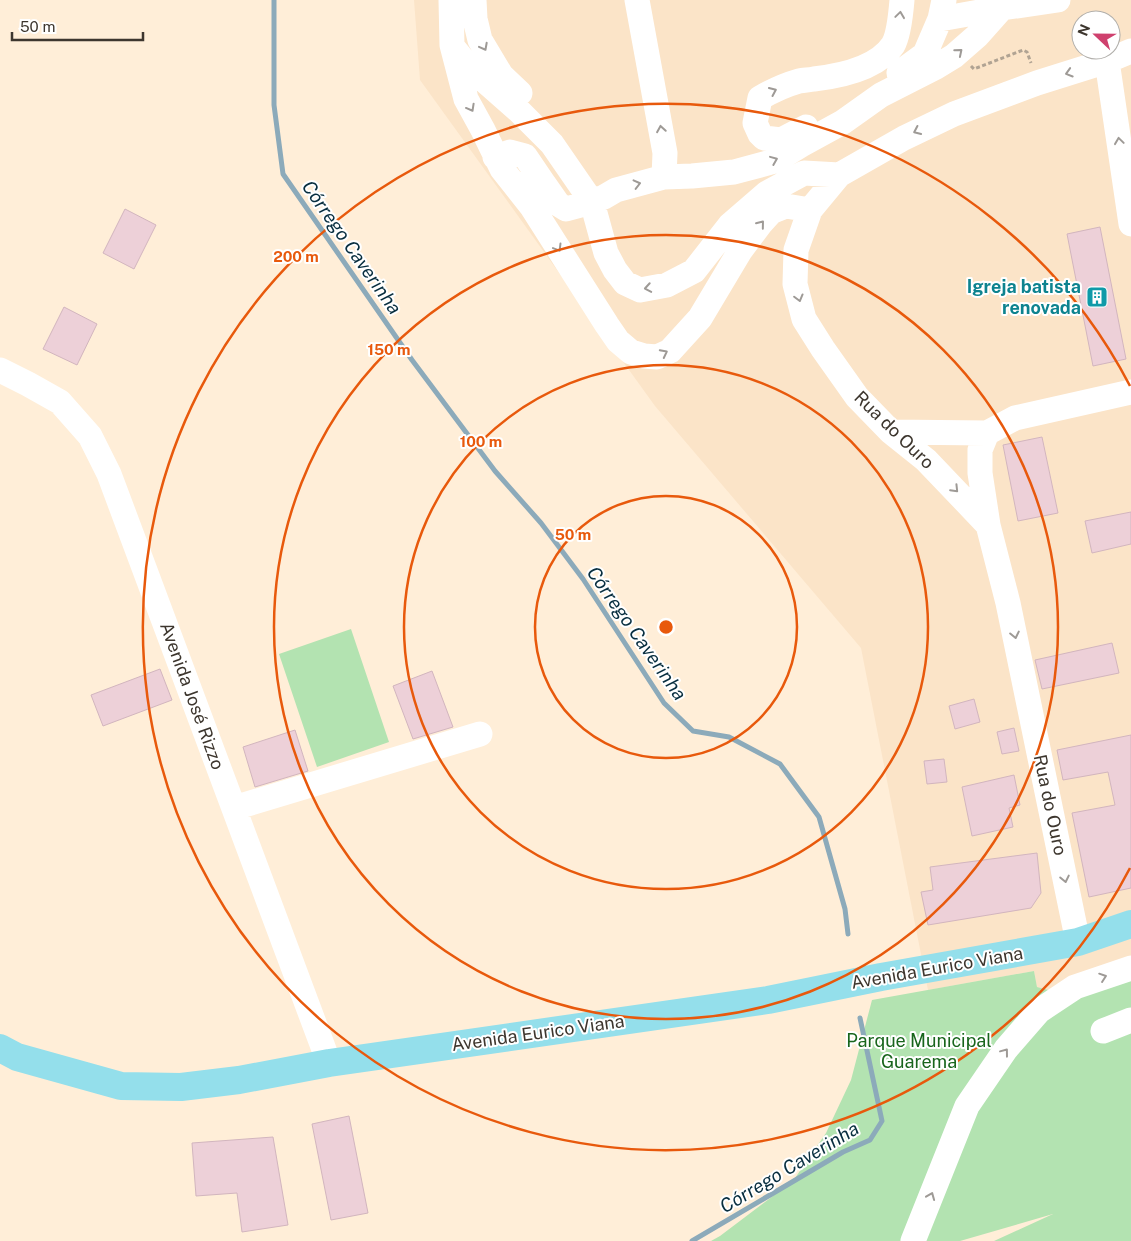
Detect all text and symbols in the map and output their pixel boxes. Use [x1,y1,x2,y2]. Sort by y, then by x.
scale bar [12,10,144,42]
one-way arrow [894,10,905,18]
north arrow [1071,10,1121,60]
text: 50 m [20,18,55,35]
text: N [1074,22,1093,38]
one-way arrow [478,42,488,51]
one-way arrow [953,48,962,57]
one-way arrow [1065,68,1073,78]
one-way arrow [768,86,777,97]
one-way arrow [465,103,475,112]
one-way arrow [656,125,666,133]
one-way arrow [913,125,922,136]
one-way arrow [1114,137,1124,145]
one-way arrow [769,156,778,167]
water label: Córrego Caverinha [298,176,406,318]
one-way arrow [632,179,641,190]
one-way arrow [755,221,763,230]
one-way arrow [551,243,561,252]
text: 200 m [273,248,319,265]
place label: Igreja batista renovada [967,276,1081,318]
one-way arrow [644,283,653,293]
building icon: Igreja batista renovada [1085,285,1109,309]
one-way arrow [793,294,804,303]
text: 150 m [367,341,411,358]
one-way arrow [659,349,668,359]
street label: Rua do Ouro [850,386,939,473]
text: 100 m [460,433,502,450]
one-way arrow [949,483,958,492]
text: 50 m [555,526,591,543]
water label: Córrego Caverinha [583,562,691,704]
centre of rings [657,618,675,636]
street label: Avenida José Rizzo [156,619,229,772]
one-way arrow [1009,630,1019,639]
street label: Rua do Ouro [1030,753,1071,857]
one-way arrow [1059,875,1070,884]
street label: Avenida Eurico Viana [849,942,1025,993]
one-way arrow [1098,973,1106,983]
street label: Avenida Eurico Viana [450,1010,626,1055]
park label: Parque Municipal Guarema [846,1030,992,1072]
one-way arrow [999,1048,1008,1058]
water label: Córrego Caverinha [716,1117,862,1217]
one-way arrow [925,1192,935,1201]

